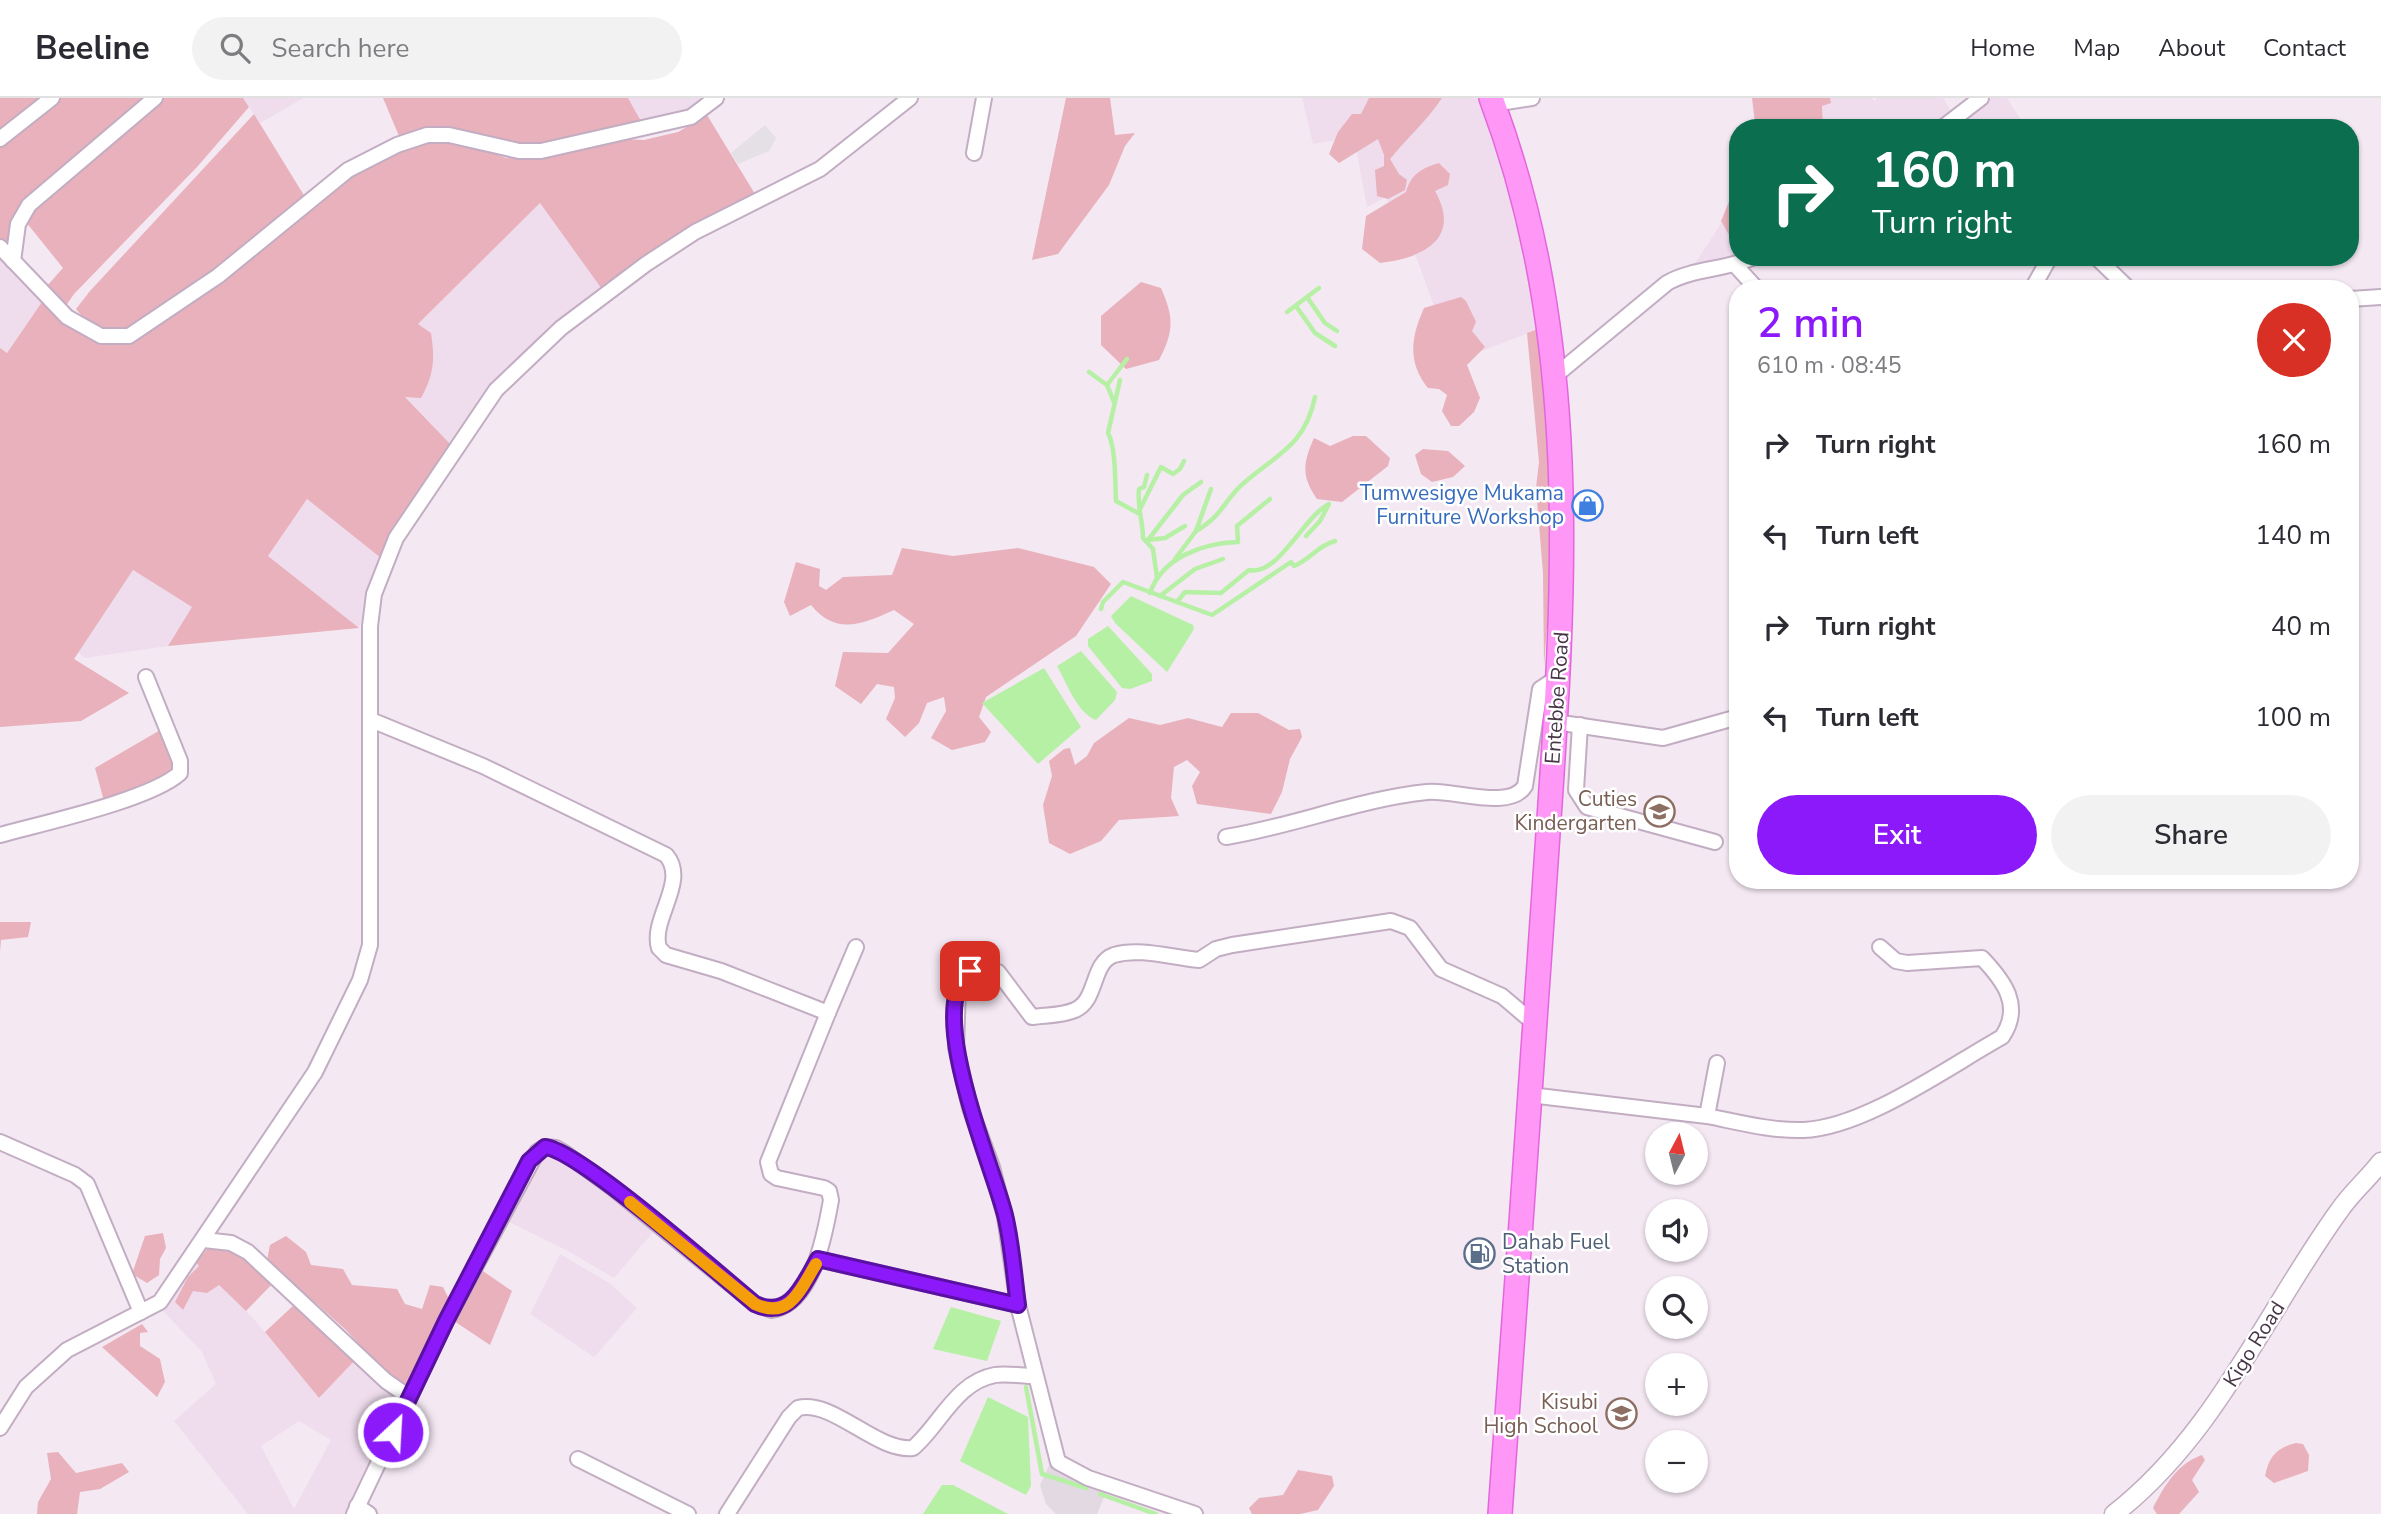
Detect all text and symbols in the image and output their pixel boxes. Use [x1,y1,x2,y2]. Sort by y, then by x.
search box [192,17,682,80]
text: Beeline [35,26,150,71]
icon: search [216,29,254,67]
text: Search here [272,31,409,66]
text: Home [1970,32,2035,64]
text: Map [2073,32,2120,64]
text: About [2158,32,2225,64]
text: Contact [2263,32,2346,64]
text: 160 m [1872,137,2016,204]
icon: right [1757,147,1848,238]
text: Turn right [1872,201,2012,244]
text: 2 min [1757,295,1864,352]
button: close [2257,303,2331,377]
text: 610 m · 08:45 [1757,350,1902,381]
icon: right [1757,426,1795,464]
text: Turn right [1816,427,1935,462]
text: 160 m [2255,427,2331,462]
place label: Tumwesigye Mukama Furniture Workshop [1360,479,1564,531]
shop icon: Tumwesigye Mukama Furniture Workshop [1570,488,1604,522]
icon: left [1757,517,1795,555]
text: Turn left [1816,518,1919,553]
text: 140 m [2255,518,2331,553]
icon: right [1757,608,1795,646]
text: Turn right [1816,609,1935,644]
text: 40 m [2271,609,2331,644]
street label: Entebbe Road [1538,631,1576,765]
icon: left [1757,699,1795,737]
text: Turn left [1816,700,1919,735]
text: 100 m [2255,700,2331,735]
place label: Cuties Kindergarten [1514,785,1637,837]
school or university icon: Cuties Kindergarten [1643,794,1677,828]
button: Exit [1757,795,2037,875]
button: Share [2051,795,2331,875]
pin [940,941,1000,1001]
icon: arrive [951,952,989,990]
north arrow [1645,1122,1708,1185]
map controls [1645,1122,1708,1493]
button: sound [1645,1199,1708,1262]
place label: Dahab Fuel Station [1502,1228,1611,1280]
fuel station icon: Dahab Fuel Station [1462,1237,1496,1271]
button: search [1645,1276,1708,1339]
street label: Kigo Road [2217,1296,2291,1392]
button: + [1645,1353,1708,1416]
place label: Kisubi High School [1483,1388,1599,1440]
position arrow [356,1395,430,1469]
school or university icon: Kisubi High School [1604,1397,1638,1431]
button: − [1645,1430,1708,1493]

